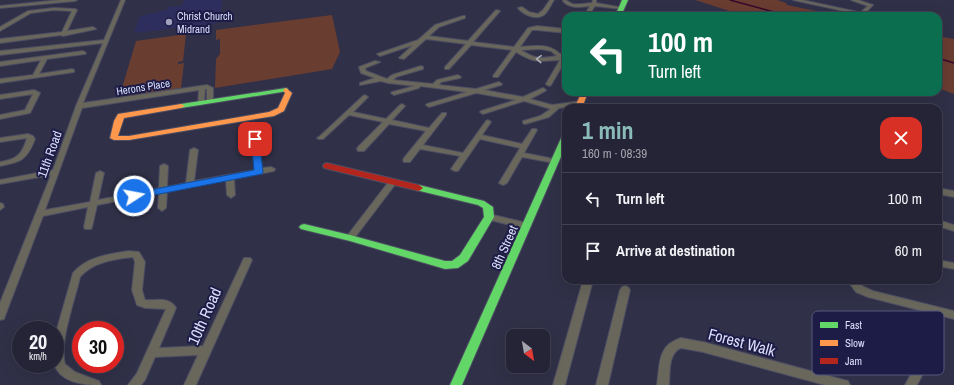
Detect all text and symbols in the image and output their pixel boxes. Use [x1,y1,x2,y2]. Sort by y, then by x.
place label: Christ Church Midrand [177,9,233,36]
marker: Christ Church Midrand [164,17,174,27]
text: 100 m [648,23,713,61]
icon: left [582,28,634,80]
one-way arrow [536,55,542,64]
text: Turn left [648,59,701,84]
street label: Herons Place [115,76,171,98]
text: 1 min [582,114,633,146]
button: close [880,117,922,159]
pin [238,122,272,156]
street label: 11th Road [33,128,66,180]
icon: arrive [244,128,266,150]
text: 160 m · 08:39 [582,145,647,162]
position arrow [113,175,155,217]
icon: left [582,188,604,210]
text: Turn left [616,188,664,209]
text: 100 m [888,188,922,209]
street label: 8th Street [487,223,522,272]
icon: arrive [582,240,604,262]
text: Arrive at destination [616,240,735,261]
text: 60 m [895,240,922,261]
street label: 10th Road [182,284,226,348]
legend [812,311,944,375]
text: Fast [845,318,863,332]
speed limit sign: 30 [72,321,124,373]
street label: Forest Walk [706,322,779,362]
text: 20 [29,328,47,355]
north arrow [506,329,550,373]
map controls [506,329,550,373]
text: Slow [845,336,865,350]
text: km/h [29,350,47,363]
text: Jam [845,354,862,368]

